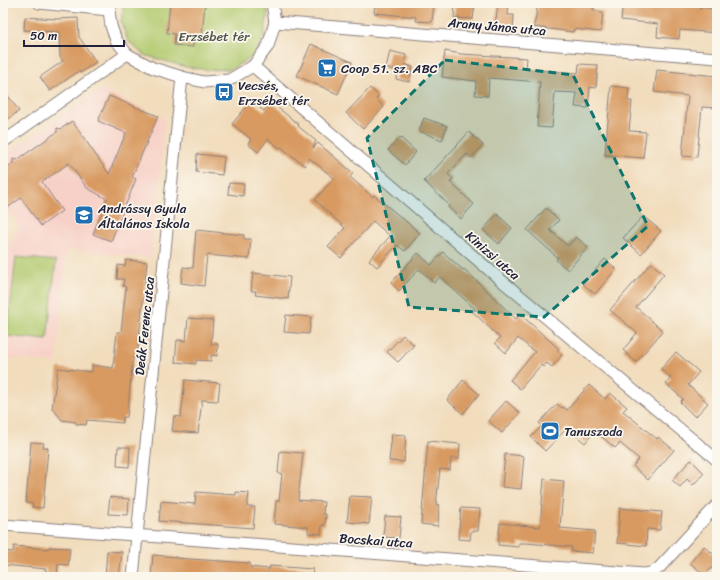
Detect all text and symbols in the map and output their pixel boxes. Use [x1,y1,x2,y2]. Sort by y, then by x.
street label: Arany János utca [446,11,547,42]
scale bar [24,22,124,48]
text: 50 m [30,25,57,47]
park label: Erzsébet tér [179,25,250,48]
supermarket icon: Coop 51. sz. ABC [316,57,338,79]
place label: Coop 51. sz. ABC [341,57,438,80]
place label: Vecsés, Erzsébet tér [238,74,310,112]
bus stop icon: Vecsés, Erzsébet tér [213,81,235,103]
place label: Andrássy Gyula Általános Iskola [97,197,190,235]
school or university icon: Andrássy Gyula Általános Iskola [73,204,95,226]
street label: Kinizsi utca [460,225,526,286]
street label: Deák Ferenc utca [128,275,161,377]
sports icon: Tanuszoda [539,420,561,442]
place label: Tanuszoda [564,420,623,443]
street label: Bocskai utca [339,526,414,555]

